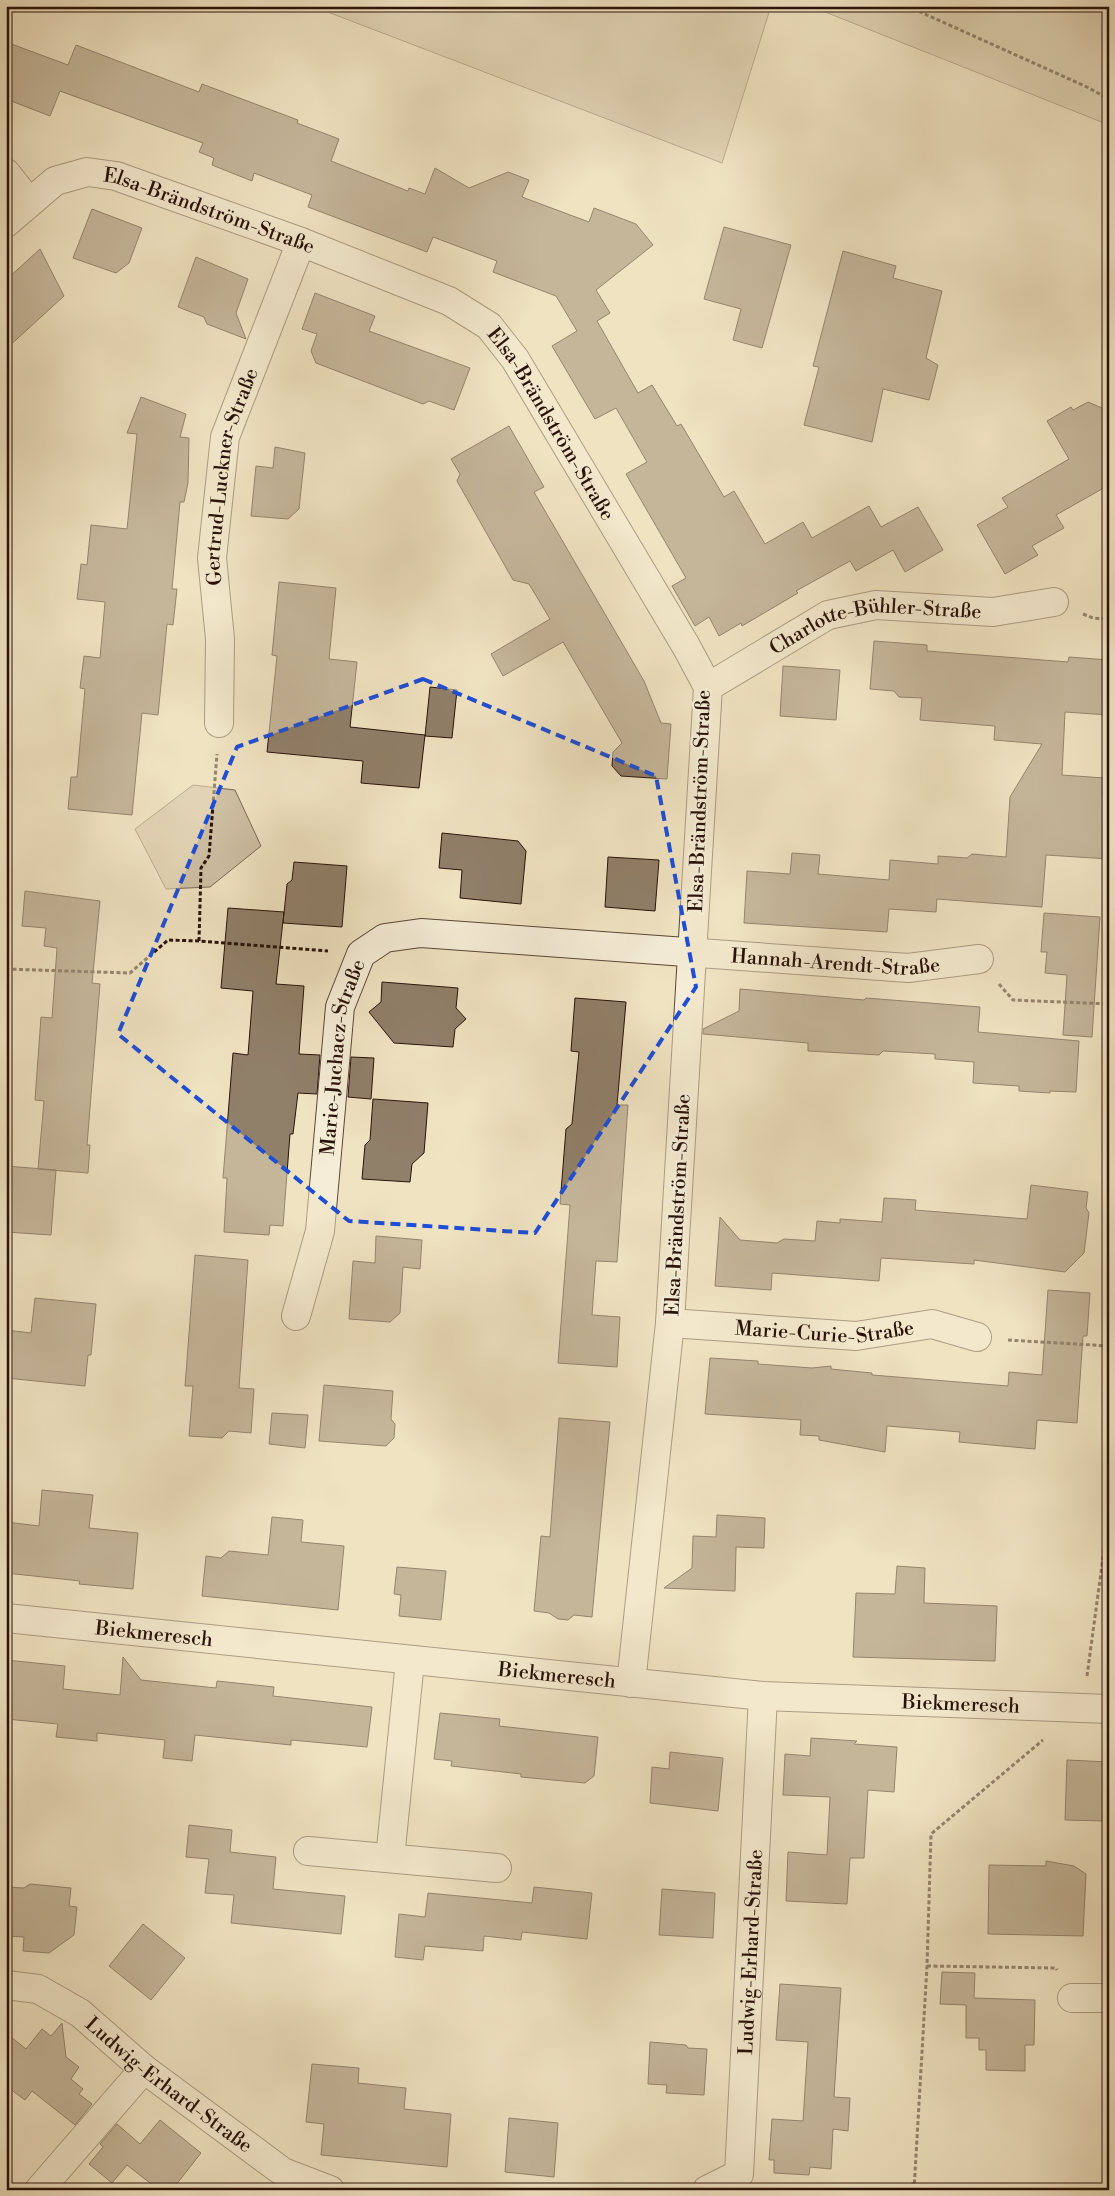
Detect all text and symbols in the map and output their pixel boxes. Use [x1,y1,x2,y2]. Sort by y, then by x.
street label: Elsa-Brändström-Straße [102,163,318,260]
street label: Elsa-Brändström-Straße [481,323,619,525]
street label: Gertrud-Luckner-Straße [201,365,265,587]
street label: Charlotte-Bühler-Straße [765,593,982,661]
street label: Elsa-Brändström-Straße [684,689,717,913]
street label: Hannah-Arendt-Straße [730,944,942,982]
street label: Marie-Juchacz-Straße [316,956,372,1157]
street label: Elsa-Brändström-Straße [660,1093,697,1317]
street label: Marie-Curie-Straße [734,1316,916,1350]
street label: Biekmeresch [93,1616,214,1653]
street label: Biekmeresch [496,1658,617,1695]
street label: Biekmeresch [900,1690,1020,1720]
street label: Ludwig-Erhard-Straße [734,1849,769,2056]
street label: Ludwig-Erhard-Straße [79,2012,257,2159]

